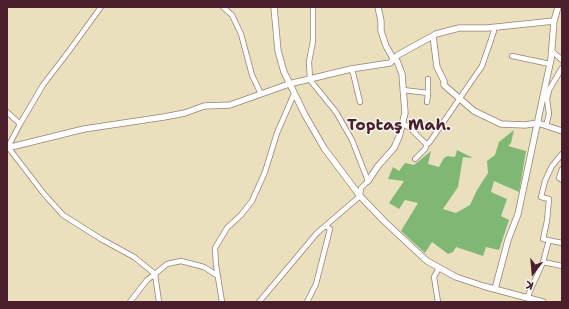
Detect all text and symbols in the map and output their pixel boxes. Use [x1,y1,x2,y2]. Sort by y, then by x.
district label: Toptaş Mah. [347,116,451,136]
north arrow [513,253,553,293]
text: K [524,277,535,293]

